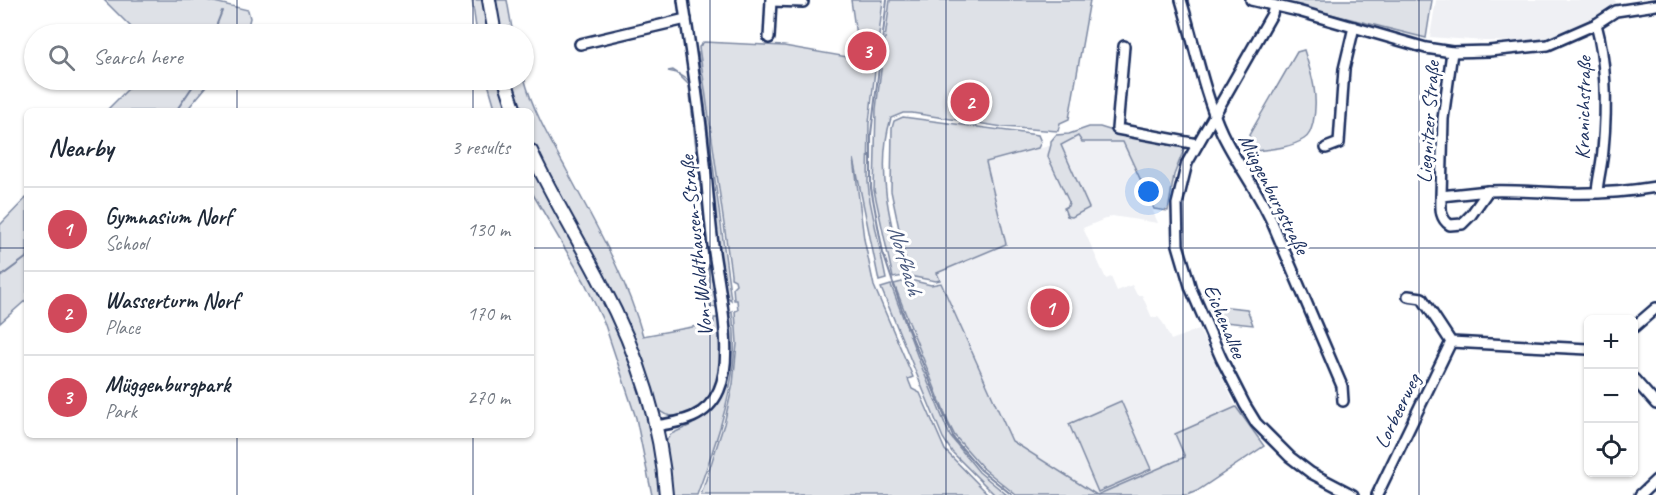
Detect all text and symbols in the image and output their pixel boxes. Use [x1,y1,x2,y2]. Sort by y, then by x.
search box [24,24,534,90]
pin: 3 [848,28,886,74]
icon: search [45,41,78,74]
text: Search here [93,43,183,71]
street label: Kranichstraße [1569,54,1597,160]
street label: Liegnitzer Straße [1411,58,1445,184]
pin: 2 [950,80,990,124]
street label: Müggenburgstraße [1233,130,1316,260]
text: Nearby [48,131,113,164]
text: 3 results [451,135,510,160]
street label: Von-Waldthausen-Straße [673,152,718,338]
your location [1134,177,1163,206]
text: Gymnasium Norf [105,203,232,231]
text: 1 [63,217,72,242]
text: 130 m [467,217,510,242]
water label: Norfbach [881,222,929,300]
text: School [105,231,148,256]
street label: Eichenallee [1198,280,1253,363]
pin: 1 [1030,286,1070,330]
text: Wasserturm Norf [105,287,239,315]
text: 2 [63,301,72,326]
text: 170 m [467,301,510,326]
text: Place [105,315,140,340]
map controls [1584,315,1638,477]
button: + [1584,315,1638,369]
street label: Lorbeerweg [1368,368,1427,452]
button: − [1584,369,1638,423]
text: Müggenburgpark [105,371,230,399]
text: 3 [63,385,72,410]
text: 270 m [467,385,510,410]
text: Park [105,399,137,424]
button: locate [1584,423,1638,477]

